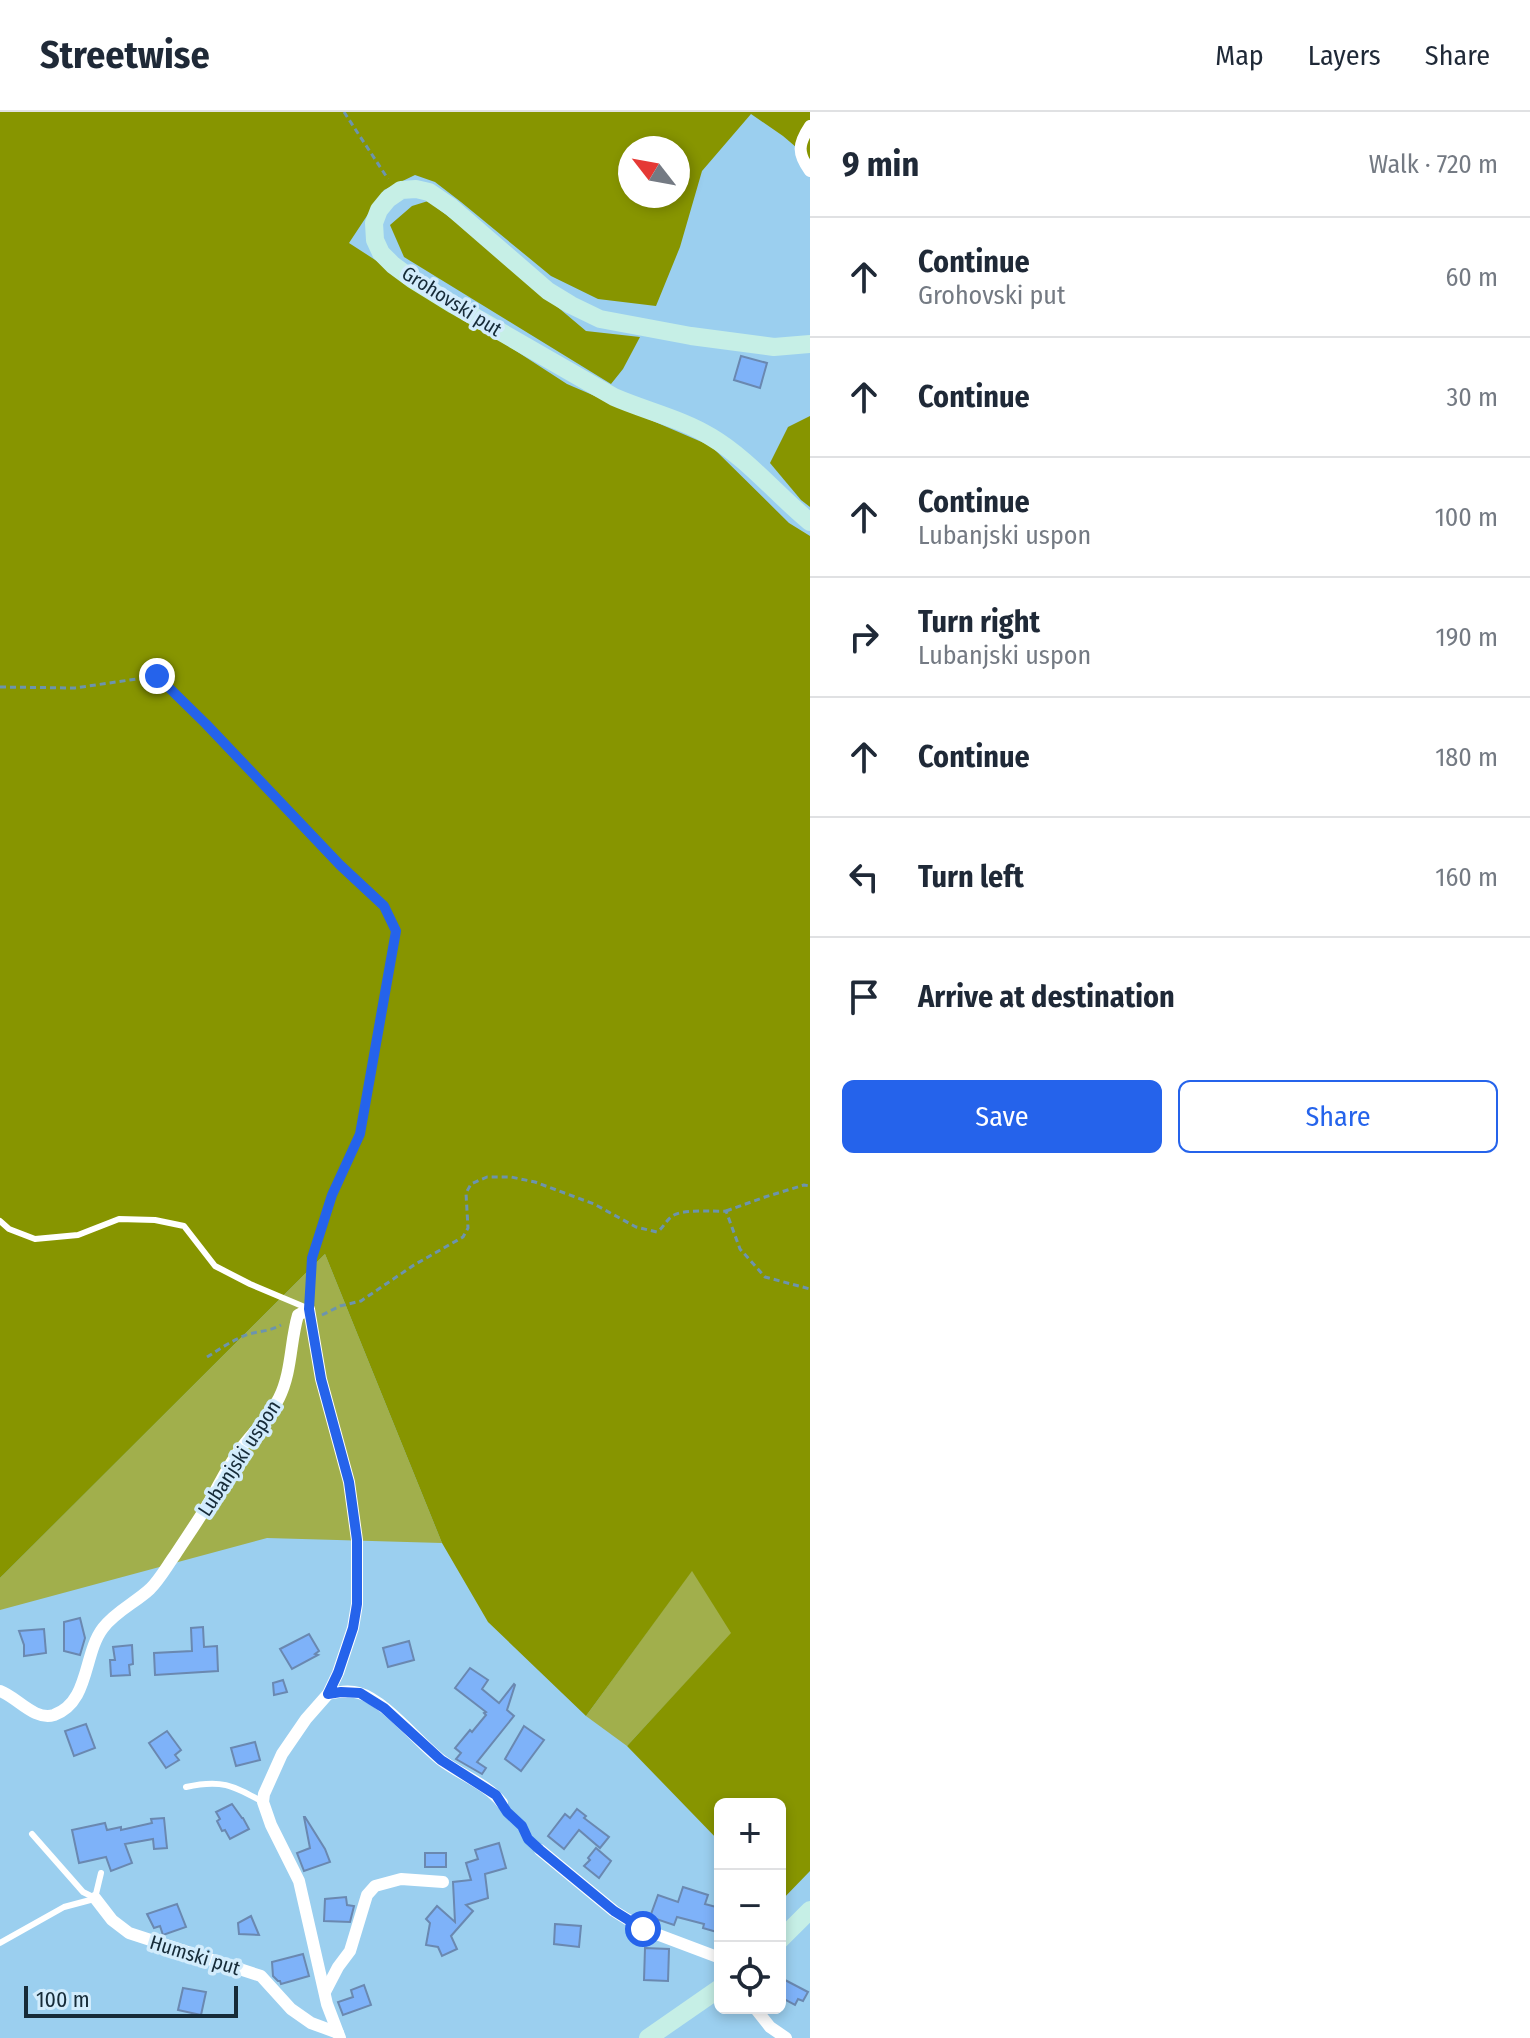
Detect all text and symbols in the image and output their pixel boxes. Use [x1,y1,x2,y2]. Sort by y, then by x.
text: Streetwise [40,32,210,78]
text: Map [1215,39,1264,72]
text: Layers [1308,39,1381,72]
text: Share [1425,39,1490,72]
north arrow [618,136,690,208]
text: 9 min [842,144,919,185]
text: Walk · 720 m [1369,149,1498,180]
text: Continue [918,244,1030,280]
icon: ahead [842,255,886,299]
street label: Grohovski put [398,261,507,341]
text: 60 m [1445,262,1498,293]
text: Grohovski put [918,280,1065,311]
icon: ahead [842,375,886,419]
text: Continue [918,379,1030,415]
text: 30 m [1447,382,1498,413]
text: Continue [918,484,1030,520]
icon: ahead [842,495,886,539]
text: 100 m [1435,502,1498,533]
text: Lubanjski uspon [918,520,1091,551]
text: Turn right [918,604,1040,640]
icon: right [842,615,886,659]
text: 190 m [1436,622,1498,653]
text: Lubanjski uspon [918,640,1091,671]
route end [139,658,175,694]
icon: ahead [842,735,886,779]
text: Continue [918,739,1030,775]
text: 180 m [1435,742,1498,773]
icon: left [842,855,886,899]
text: Turn left [918,859,1024,895]
text: 160 m [1435,862,1498,893]
icon: arrive [842,975,886,1019]
text: Arrive at destination [918,979,1175,1015]
button: Save [842,1080,1162,1153]
button: Share [1178,1080,1498,1153]
street label: Lubanjski uspon [193,1396,285,1520]
map controls [714,1798,786,2014]
button: + [714,1798,786,1870]
button: − [714,1870,786,1942]
route start [625,1911,661,1947]
street label: Humski put [147,1930,244,1980]
button: locate [714,1942,786,2014]
scale bar [24,1982,238,2018]
text: 100 m [36,1986,90,2013]

